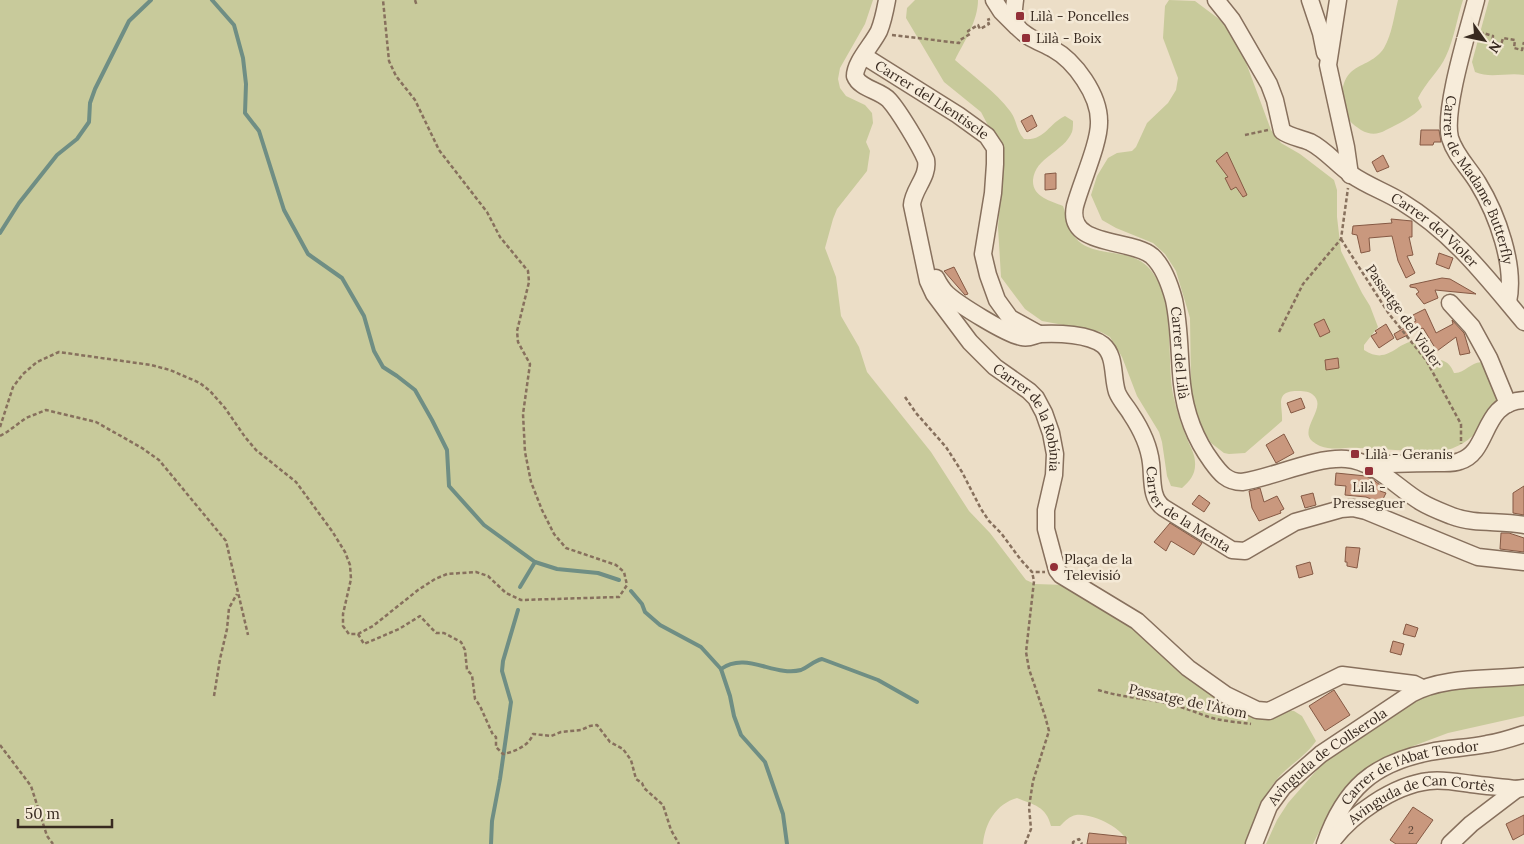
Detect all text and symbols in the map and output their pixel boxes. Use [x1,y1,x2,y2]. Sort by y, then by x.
place label: Lilà - Poncelles [1030,7,1129,25]
marker: Lilà - Poncelles [1014,10,1026,22]
north arrow [1459,15,1509,65]
place label: Lilà - Boix [1036,29,1102,47]
marker: Lilà - Boix [1020,32,1032,44]
text: N [1484,38,1505,57]
street label: Carrer del Llentiscle [872,56,993,144]
street label: Carrer de Madame Butterfly [1440,94,1517,266]
street label: Carrer del Violer [1388,189,1482,271]
street label: Passatge del Violer [1362,261,1446,371]
street label: Carrer del Lilà [1166,305,1193,401]
street label: Carrer de la Robínia [989,359,1064,472]
place label: Lilà - Geranis [1365,445,1453,463]
marker: Lilà - Geranis [1349,448,1361,460]
marker: Lilà - Presseguer [1363,465,1375,477]
street label: Carrer de la Menta [1142,466,1234,556]
place label: Lilà - Presseguer [1333,478,1405,512]
place label: Plaça de la Televisió [1064,550,1132,584]
marker: Plaça de la Televisió [1048,561,1060,573]
street label: Passatge de l'Àtom [1127,680,1249,722]
street label: Avinguda de Collserola [1263,704,1390,810]
street label: Carrer de l'Abat Teodor [1337,737,1480,809]
street label: Avinguda de Can Cortès [1343,771,1495,829]
scale bar [18,796,111,828]
text: 50 m [25,804,60,823]
house number: 2 [1408,823,1414,837]

